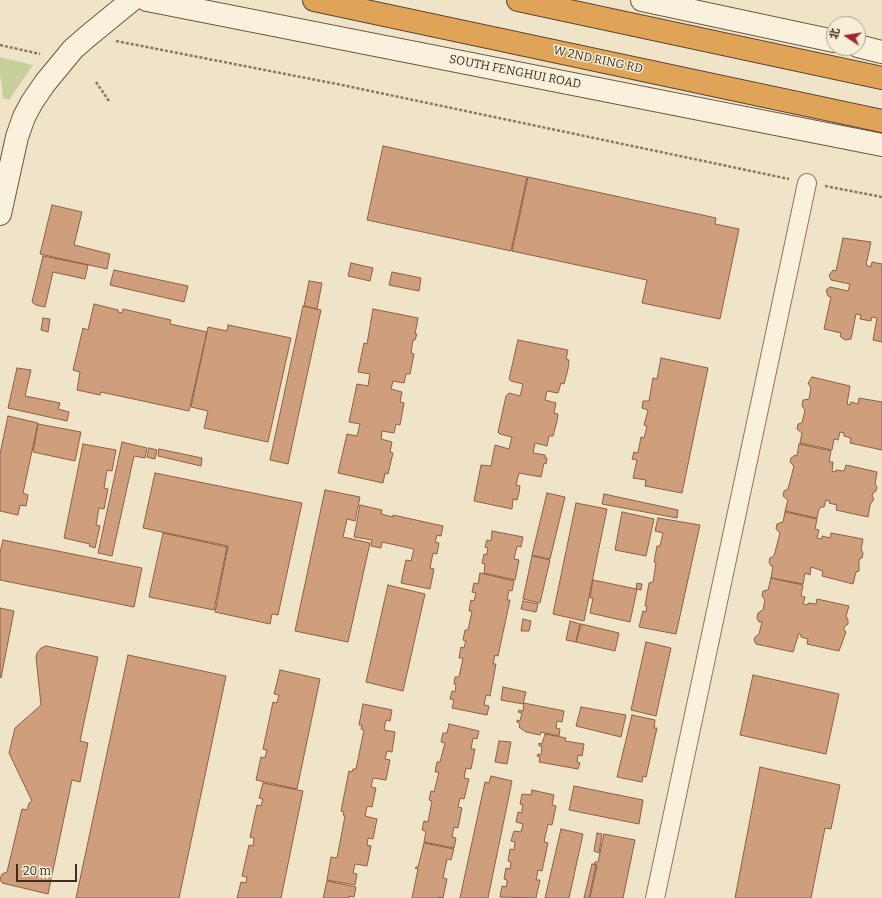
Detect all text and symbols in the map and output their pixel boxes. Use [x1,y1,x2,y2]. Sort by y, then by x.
north arrow [826,16,866,56]
text: 北 [827,27,842,40]
street label: W 2ND RING RD [552,43,644,77]
street label: SOUTH FENGHUI ROAD [448,52,582,92]
scale bar [18,856,79,882]
text: 20 m [23,864,51,878]

